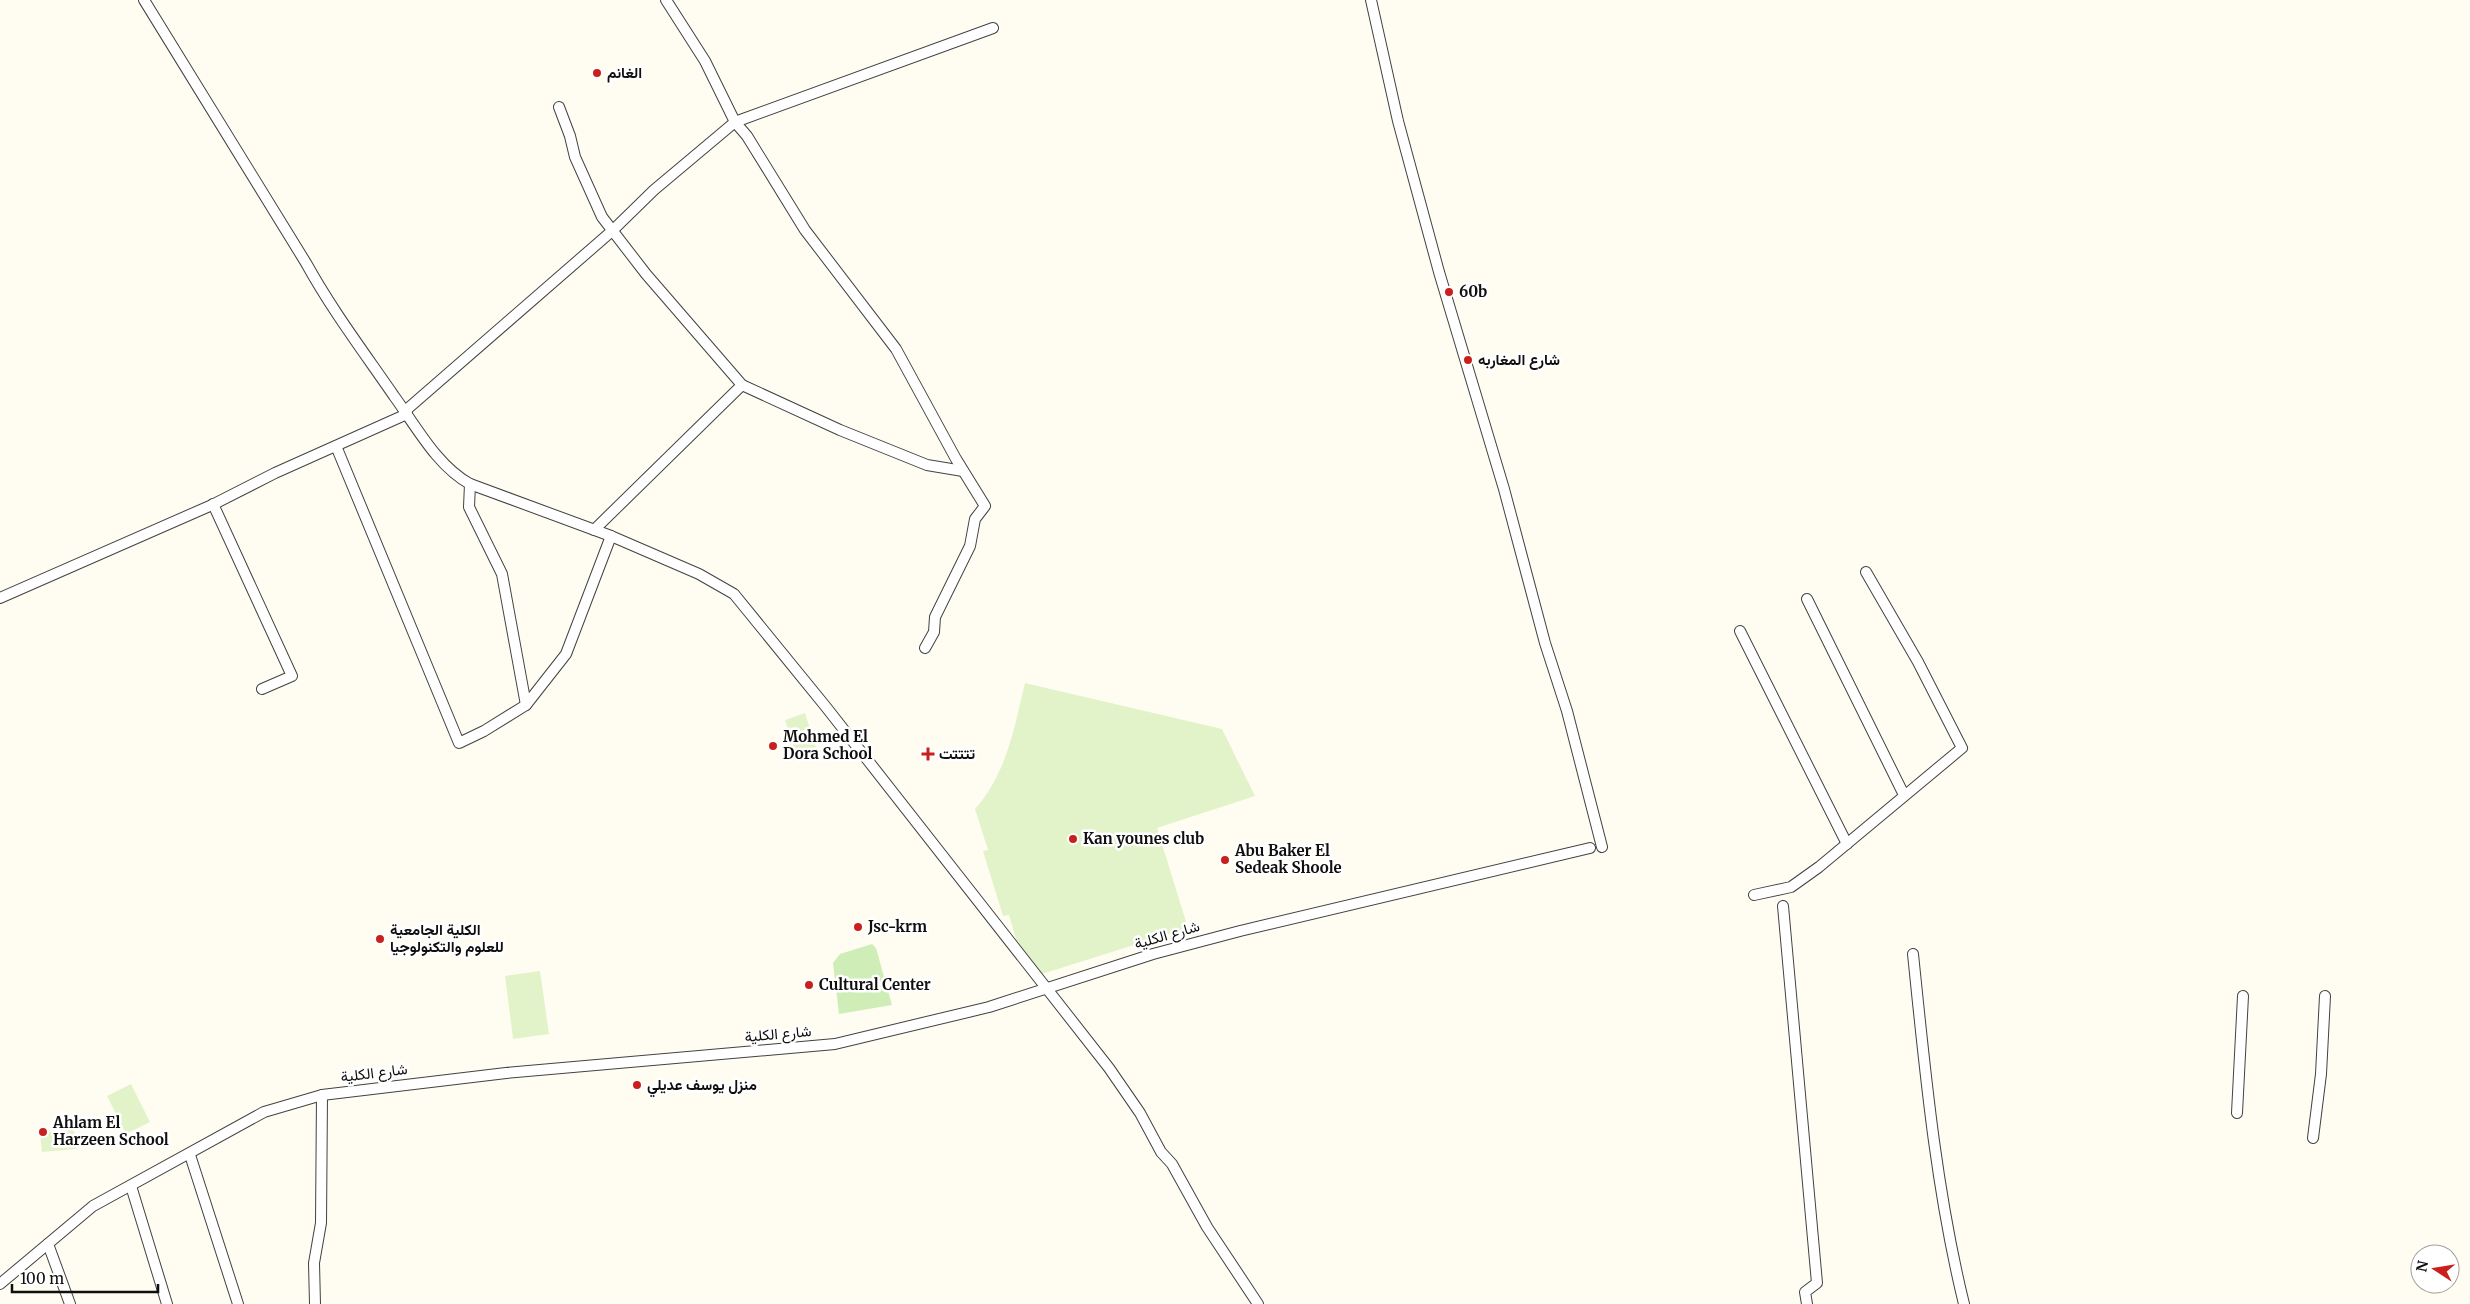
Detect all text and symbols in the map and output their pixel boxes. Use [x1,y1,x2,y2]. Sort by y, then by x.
place label: الغانم [607,63,642,83]
marker: الغانم [591,67,603,79]
place label: 60b [1459,282,1487,301]
marker: 60b [1443,286,1455,298]
place label: شارع المغاربه [1478,350,1560,370]
marker: شارع المغاربه [1462,354,1474,366]
place label: Mohmed El Dora School [783,727,872,763]
marker: Mohmed El Dora School [767,740,779,752]
place label: تتتتت [939,744,975,763]
marker: تتتتت [921,747,935,761]
place label: Kan younes club [1083,829,1204,848]
marker: Kan younes club [1067,833,1079,845]
place label: Abu Baker El Sedeak Shoole [1234,841,1342,877]
marker: Abu Baker El Sedeak Shoole [1219,854,1231,866]
street label: شارع الكلية [1132,916,1202,955]
place label: Jsc-krm [867,917,927,936]
place label: الكلية الجامعية للعلوم والتكنولوجيا [390,920,504,957]
marker: Jsc-krm [852,921,864,933]
marker: الكلية الجامعية للعلوم والتكنولوجيا [374,933,386,945]
place label: Cultural Center [819,975,931,994]
marker: Cultural Center [803,979,815,991]
street label: شارع الكلية [744,1021,813,1048]
street label: شارع الكلية [339,1059,409,1088]
place label: منزل يوسف عديلي [647,1075,757,1098]
marker: منزل يوسف عديلي [631,1079,643,1091]
place label: Ahlam El Harzeen School [52,1113,169,1149]
marker: Ahlam El Harzeen School [37,1126,49,1138]
north arrow [2410,1244,2460,1294]
text: N [2412,1259,2432,1274]
scale bar [12,1262,159,1294]
text: 100 m [20,1269,64,1288]

